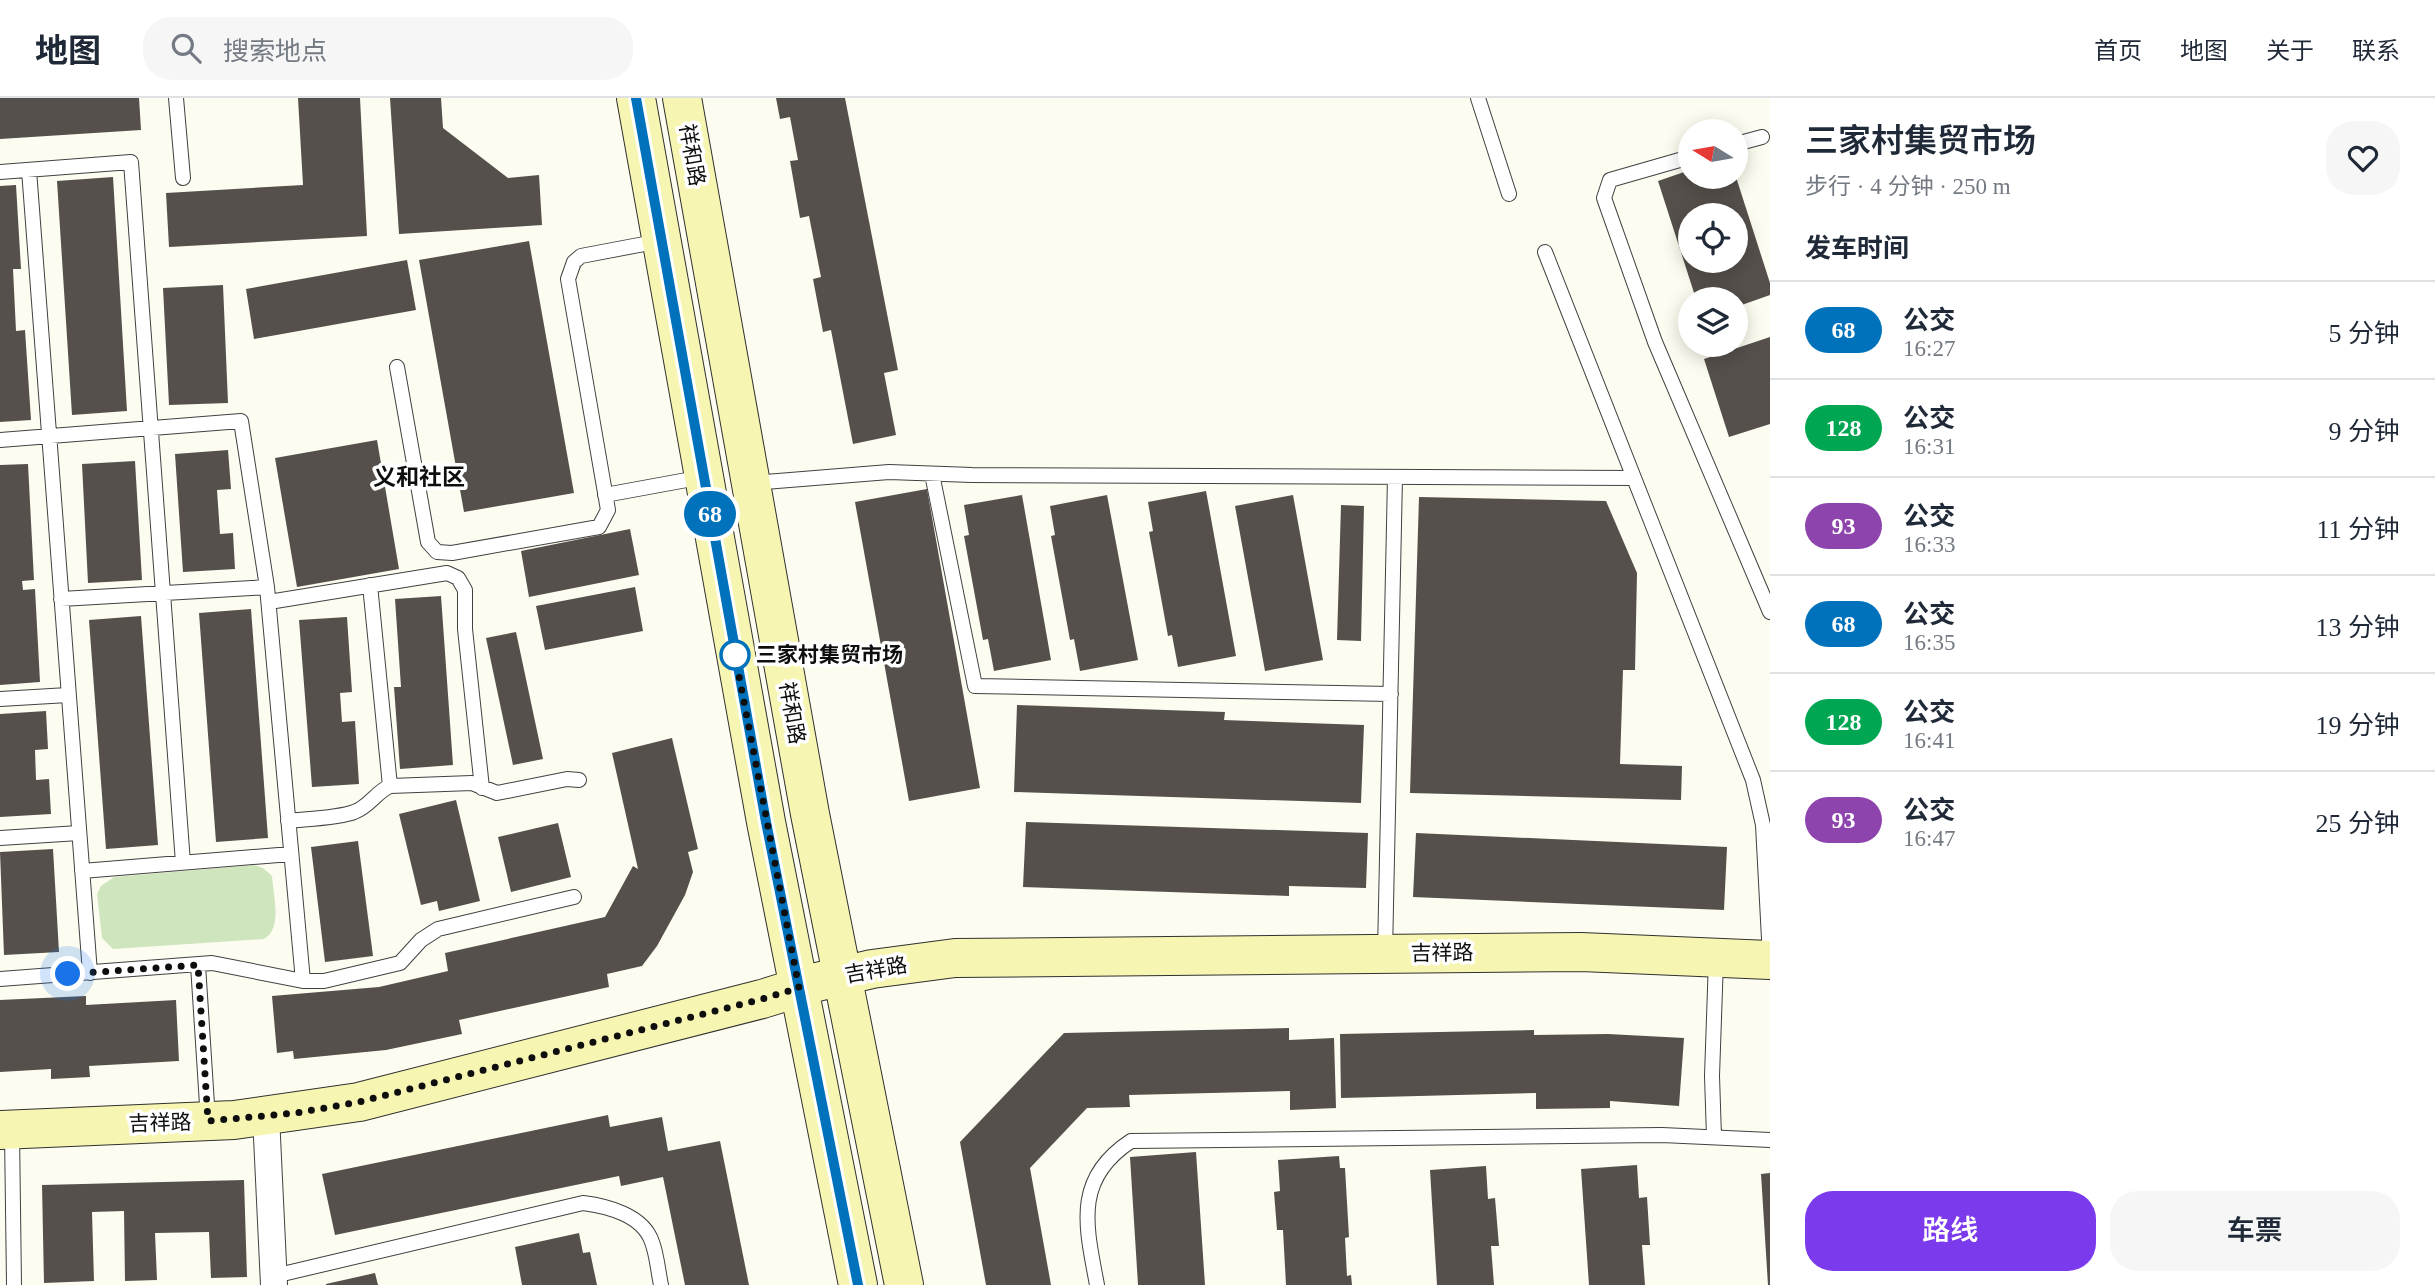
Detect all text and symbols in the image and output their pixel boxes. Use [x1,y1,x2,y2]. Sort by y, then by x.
search box [143,17,633,80]
icon: search [167,29,205,67]
text: 地图 [35,33,101,69]
text: 搜索地点 [223,37,327,66]
text: 首页 [2094,38,2142,64]
text: 地图 [2180,38,2228,64]
text: 关于 [2266,38,2314,64]
text: 联系 [2352,38,2400,64]
north arrow [1678,119,1748,189]
map controls [1678,119,1748,357]
button: heart [2326,121,2400,195]
street label: 祥和路 [675,122,709,188]
text: 三家村集贸市场 [1805,123,2036,159]
text: 步行 · 4 分钟 · 250 m [1805,174,2011,199]
button: locate [1678,203,1748,273]
text: 发车时间 [1805,234,1909,263]
button: layers [1678,287,1748,357]
text: 公交 [1903,306,1955,335]
text: 68 [1832,317,1856,343]
text: 5 分钟 [2328,319,2400,348]
text: 16:27 [1903,336,1955,361]
text: 公交 [1903,404,1955,433]
text: 128 [1826,415,1862,441]
text: 9 分钟 [2328,417,2400,446]
text: 16:31 [1903,434,1955,459]
district label: 义和社区 [373,465,465,490]
line badge: 68 [678,491,742,537]
text: 68 [698,501,722,527]
text: 公交 [1903,502,1955,531]
text: 93 [1832,513,1856,539]
text: 11 分钟 [2316,515,2400,544]
text: 16:33 [1903,532,1955,557]
text: 公交 [1903,600,1955,629]
text: 68 [1832,611,1856,637]
text: 13 分钟 [2315,613,2400,642]
text: 16:35 [1903,630,1955,655]
marker: 三家村集贸市场 [720,640,750,670]
place label: 三家村集贸市场 [756,643,903,667]
street label: 祥和路 [775,680,809,746]
text: 公交 [1903,698,1955,727]
text: 128 [1826,709,1862,735]
text: 19 分钟 [2315,711,2400,740]
text: 16:41 [1903,728,1955,753]
text: 公交 [1903,796,1955,825]
text: 93 [1832,807,1856,833]
text: 25 分钟 [2315,809,2400,838]
text: 16:47 [1903,826,1955,851]
street label: 吉祥路 [1410,940,1474,966]
street label: 吉祥路 [843,953,909,987]
your location [50,956,85,991]
street label: 吉祥路 [128,1110,192,1136]
button: 路线 [1805,1191,2096,1271]
button: 车票 [2110,1191,2400,1271]

